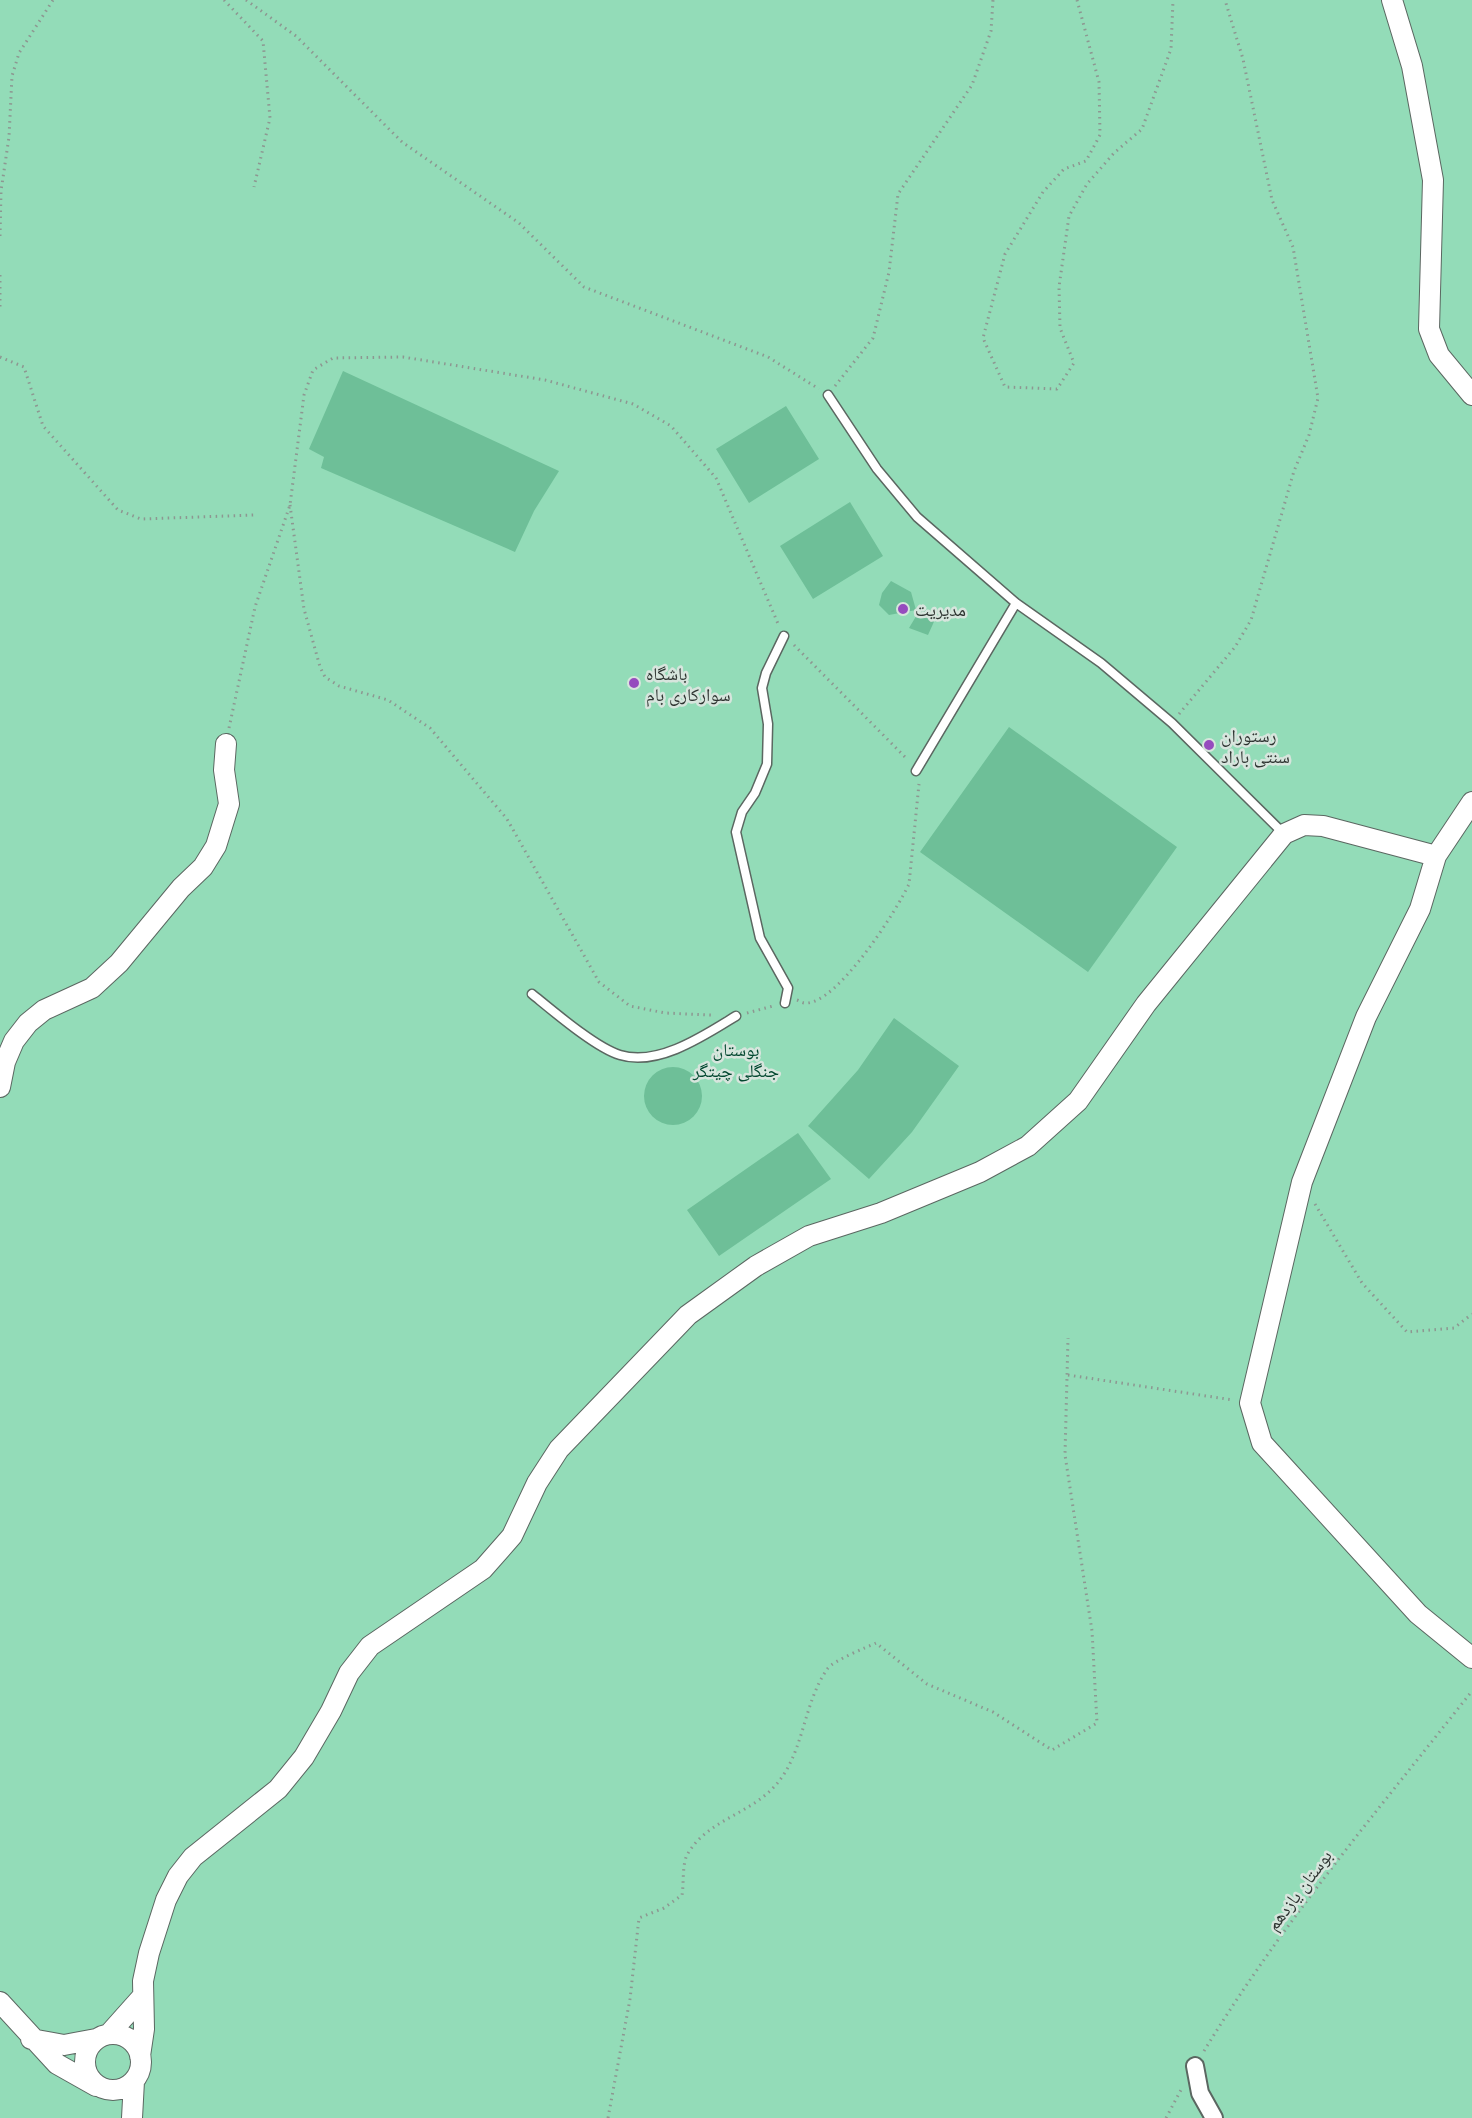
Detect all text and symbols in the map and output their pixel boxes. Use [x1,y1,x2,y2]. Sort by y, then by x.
place label: مدیریت [915,598,966,621]
marker: مدیریت [896,602,910,616]
place label: باشگاه سوارکاری بام [646,662,731,707]
marker: باشگاه سوارکاری بام [627,676,641,690]
place label: رستوران سنتی باراد [1221,724,1290,768]
marker: رستوران سنتی باراد [1202,738,1216,752]
park label: بوستان جنگلی چیتگر [692,1038,779,1082]
street label: بوستان یازدهم [1261,1845,1338,1936]

